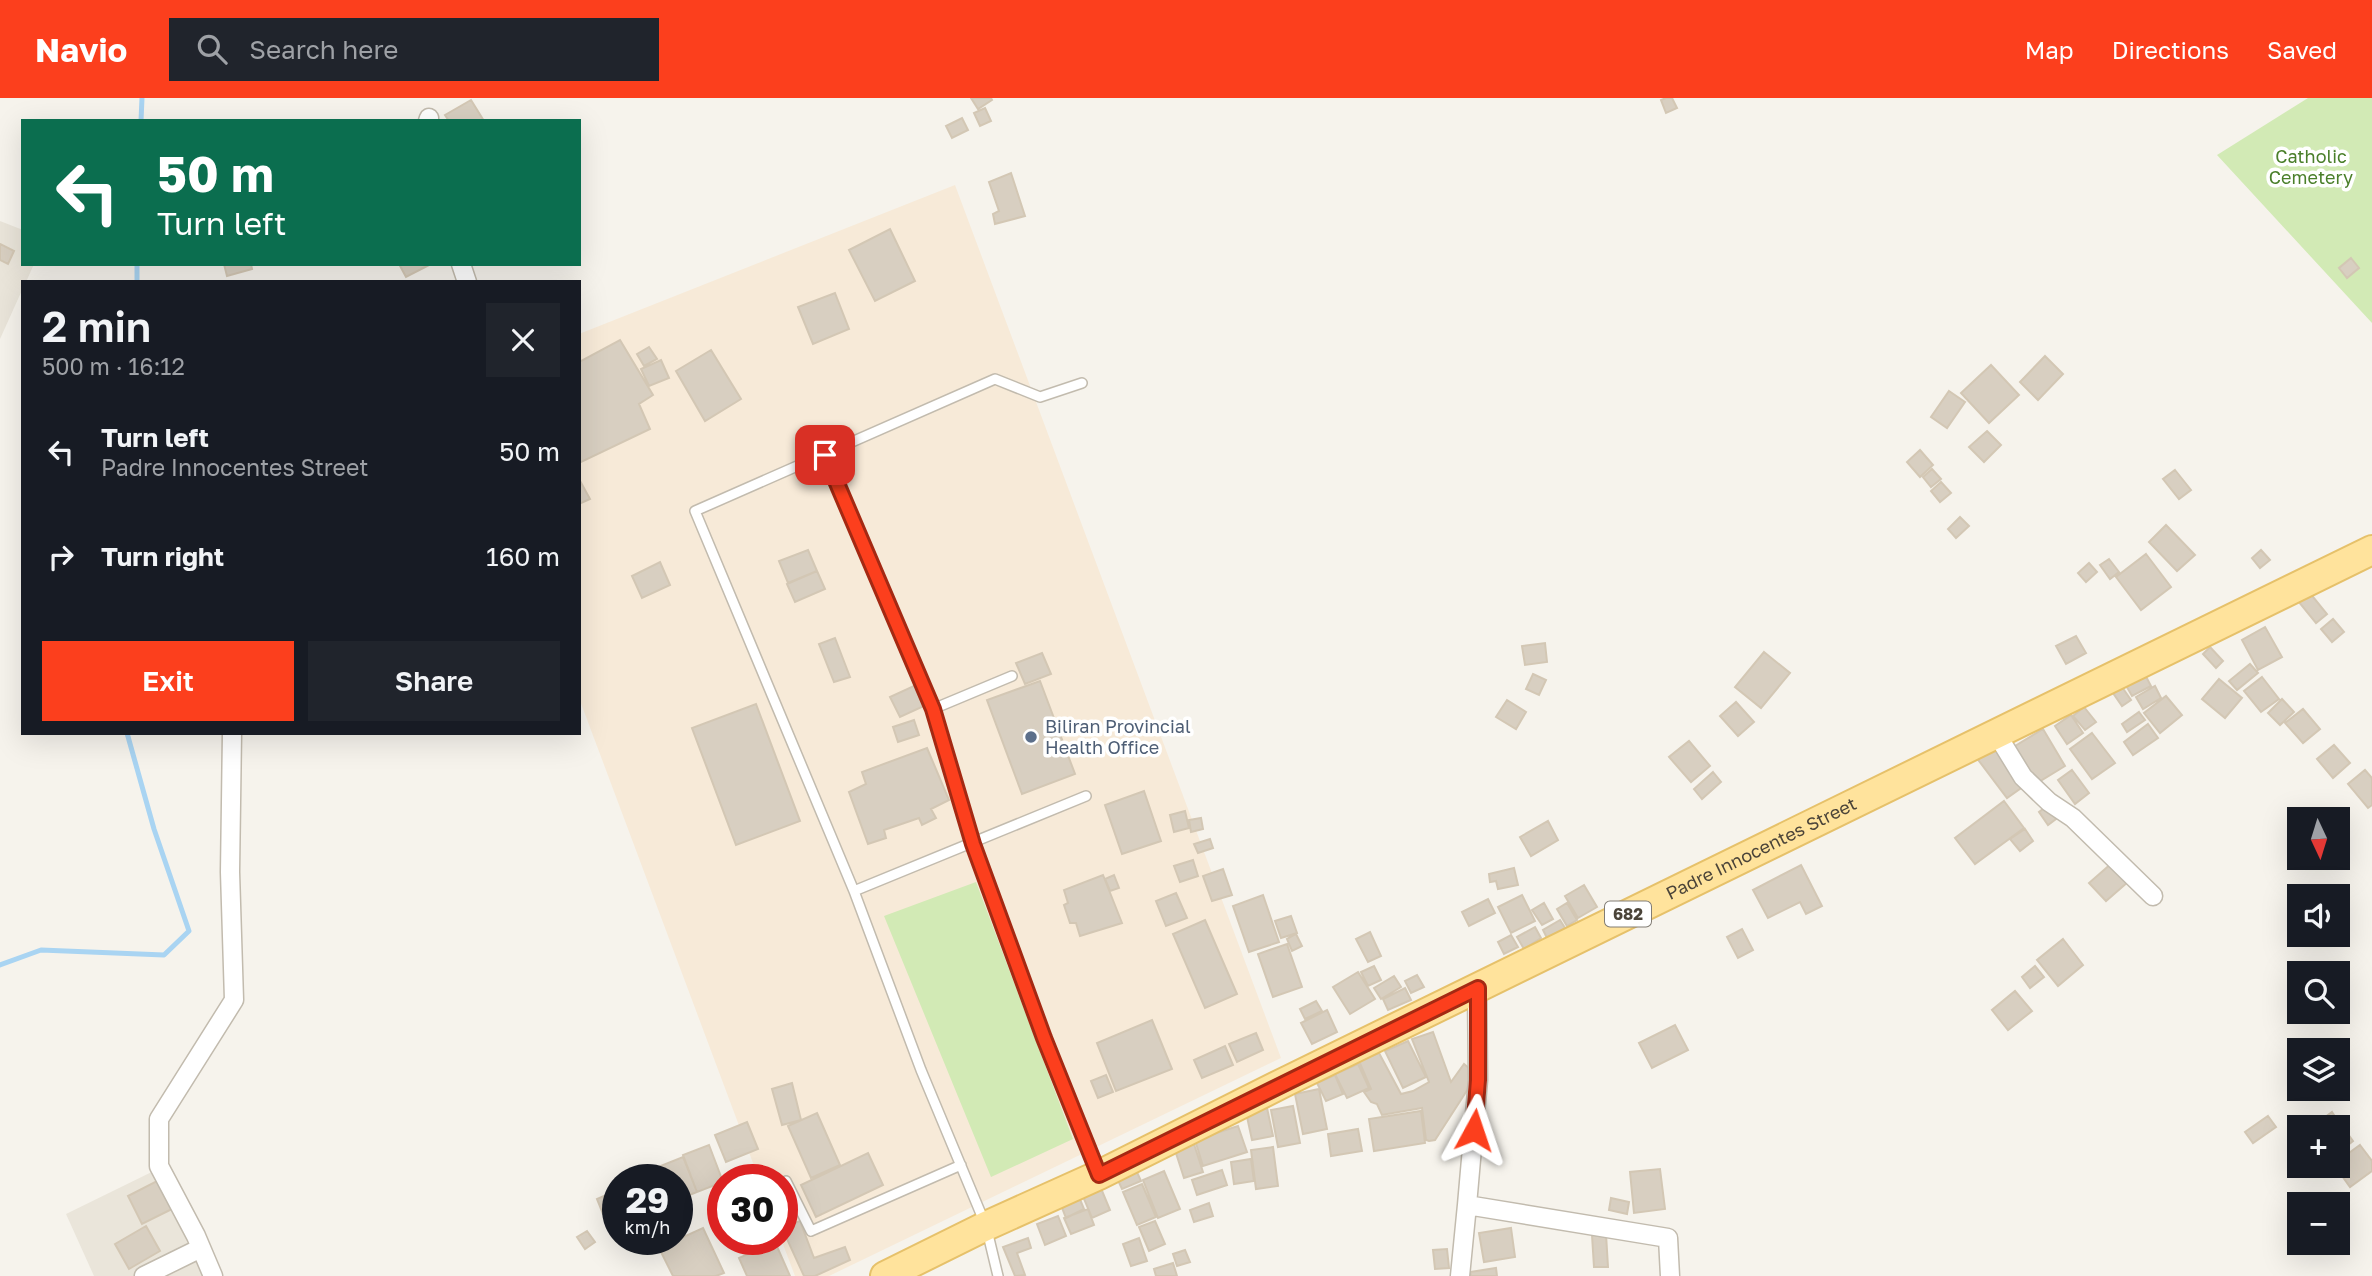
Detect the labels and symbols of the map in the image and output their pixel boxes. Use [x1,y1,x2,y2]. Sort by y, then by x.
park label: Catholic Cemetery [2269,145,2353,188]
pin [795,425,855,485]
place label: Biliran Provincial Health Office [1045,715,1191,758]
marker: Biliran Provincial Health Office [1023,729,1039,745]
street label: Padre Innocentes Street [1662,792,1860,904]
north arrow [2287,807,2350,870]
road number: 682 [1605,902,1651,926]
position arrow [1437,1093,1511,1167]
speed limit sign: 30 [707,1164,798,1255]

